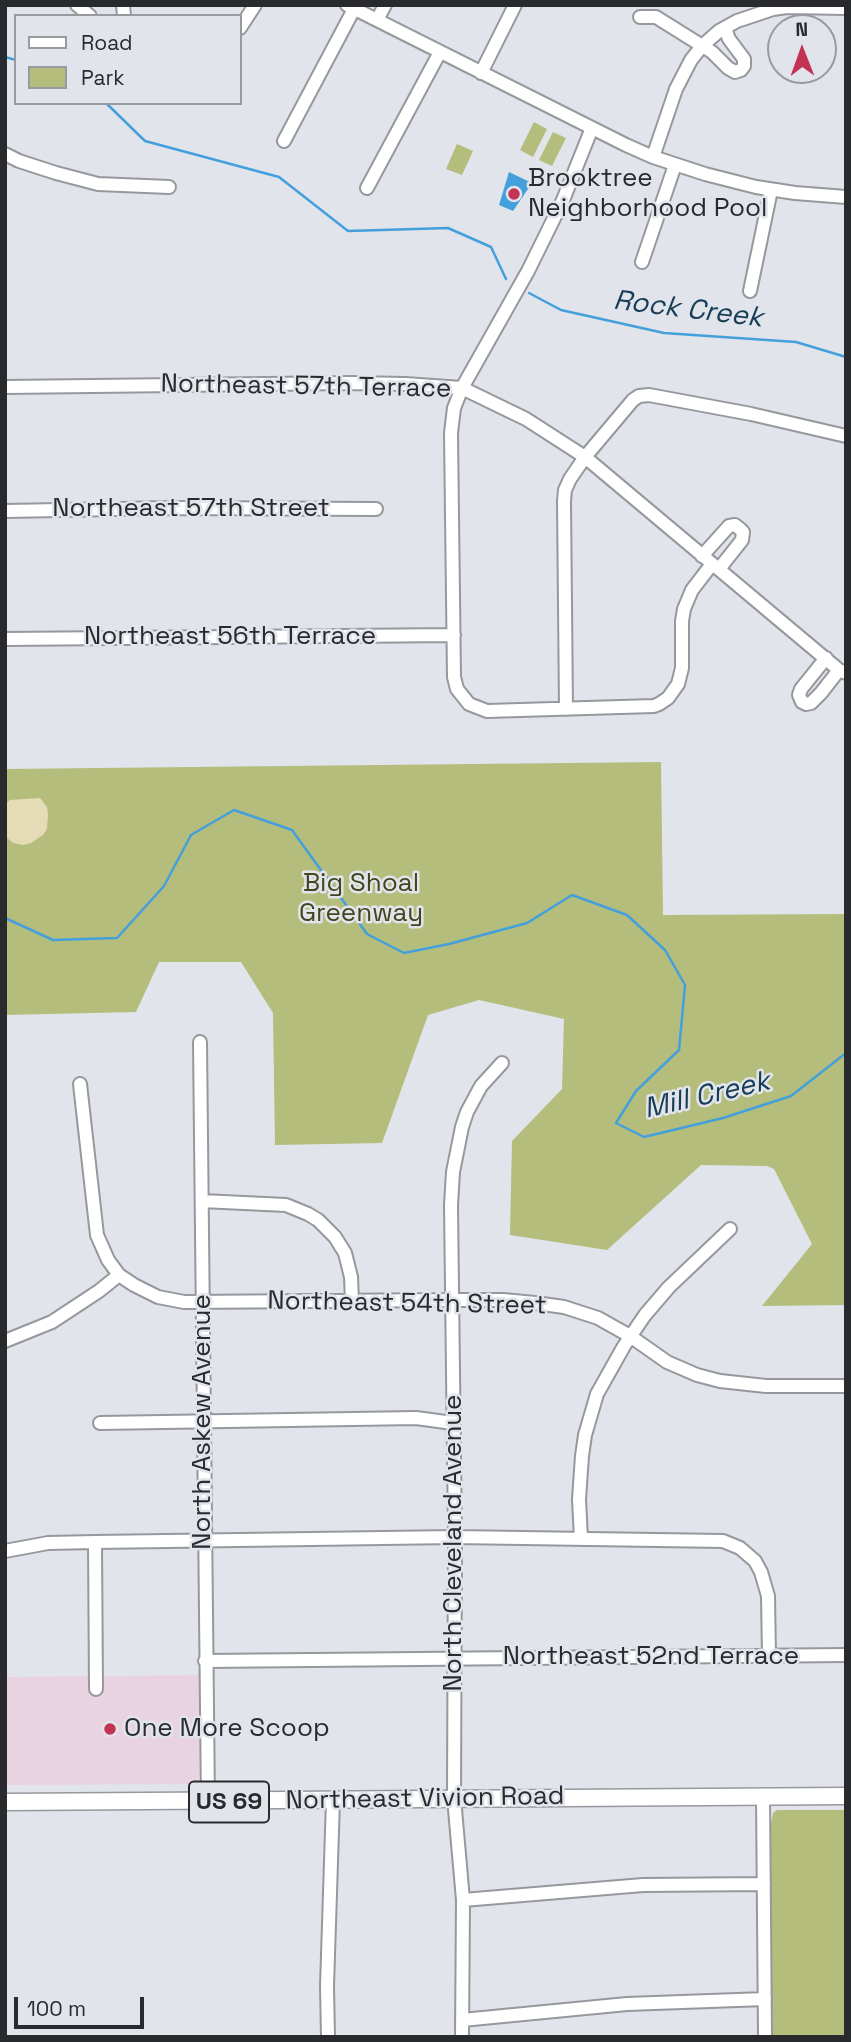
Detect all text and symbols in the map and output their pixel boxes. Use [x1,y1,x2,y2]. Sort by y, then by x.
legend [14,14,242,105]
north arrow [767,14,837,84]
text: N [795,17,808,42]
text: Road [81,29,133,56]
text: Park [81,64,125,91]
place label: Brooktree Neighborhood Pool [528,163,767,224]
marker: Brooktree Neighborhood Pool [506,186,522,202]
water label: Rock Creek [611,284,765,336]
street label: Northeast 57th Terrace [160,369,452,405]
street label: Northeast 57th Street [52,493,330,525]
street label: Northeast 56th Terrace [84,621,376,653]
park label: Big Shoal Greenway [299,868,423,930]
water label: Mill Creek [641,1065,773,1127]
street label: Northeast 54th Street [267,1286,547,1322]
street label: North Askew Avenue [187,1294,219,1550]
street label: North Cleveland Avenue [438,1394,470,1692]
street label: Northeast 52nd Terrace [503,1641,799,1673]
place label: One More Scoop [124,1713,330,1745]
marker: One More Scoop [102,1721,118,1737]
street label: Northeast Vivion Road [285,1781,565,1817]
road number: US 69 [189,1782,269,1823]
scale bar [18,1982,147,2026]
text: 100 m [27,1995,86,2022]

